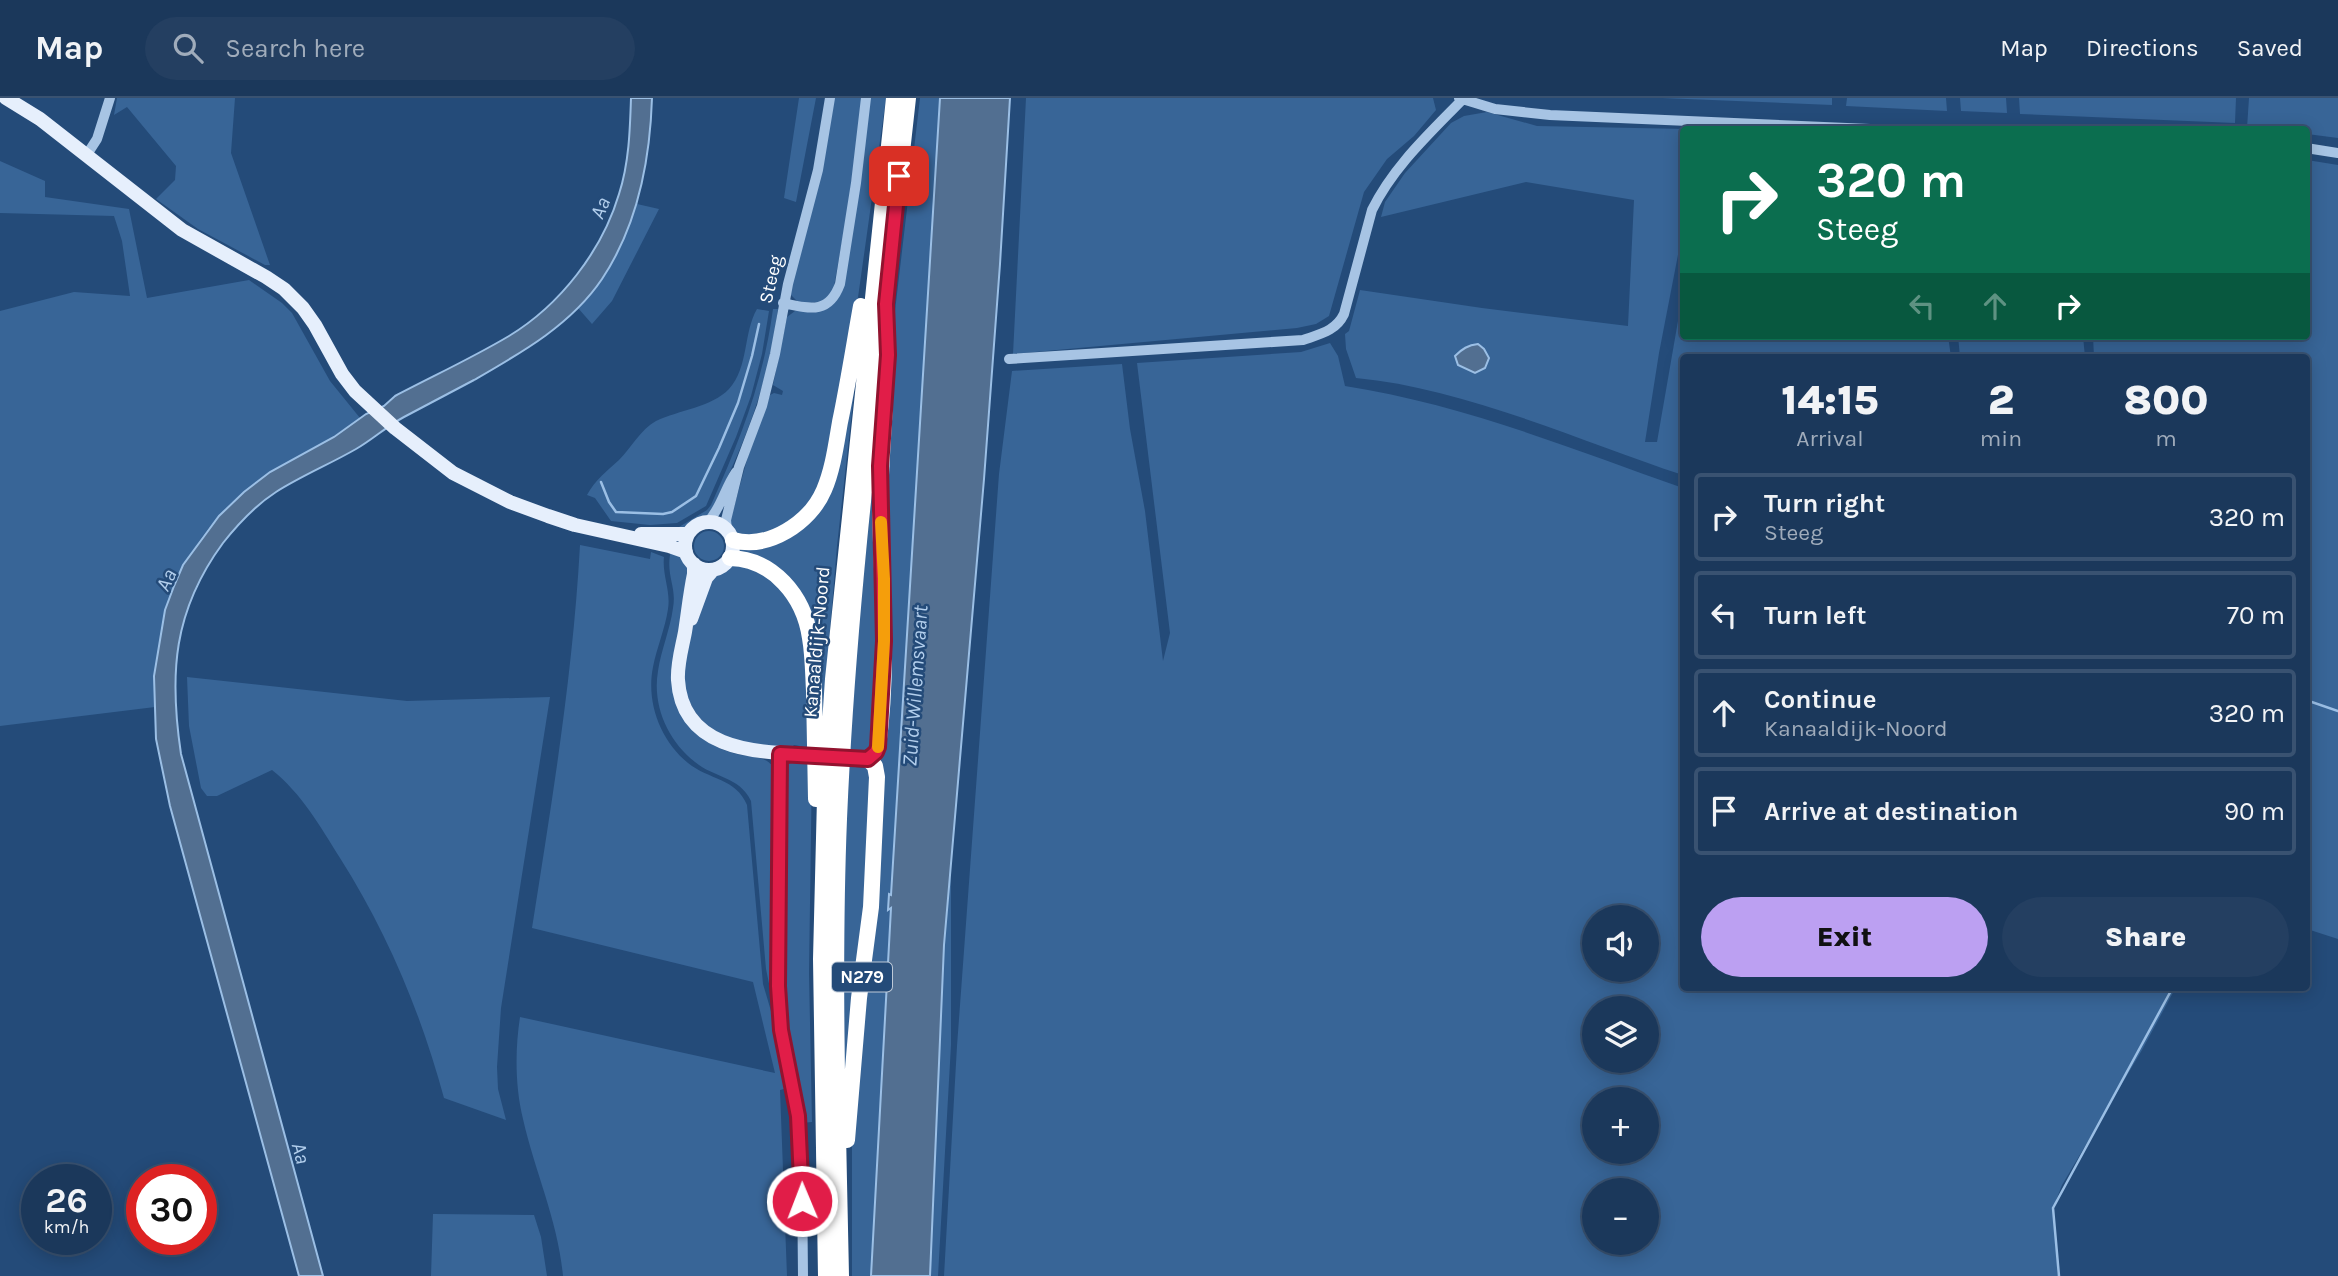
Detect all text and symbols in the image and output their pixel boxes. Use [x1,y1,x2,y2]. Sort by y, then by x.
search box [145,17,635,80]
text: Map [35,29,103,67]
icon: search [169,29,207,67]
text: Search here [225,33,365,64]
text: Map [2000,34,2048,62]
text: Directions [2086,34,2199,62]
text: Saved [2237,34,2303,62]
pin [869,146,929,206]
text: 320 m [1816,152,1966,209]
icon: right [1701,154,1792,245]
icon: arrive [880,157,918,195]
water label: Aa [585,193,615,223]
text: Steeg [1816,211,1898,248]
street label: Steeg [755,253,787,306]
icon: left [1903,287,1941,325]
icon: ahead [1976,287,2014,325]
icon: right [2049,287,2087,325]
text: 14:15 [1781,375,1878,425]
text: 2 [1988,375,2014,425]
text: 800 [2123,375,2209,425]
text: Arrival [1796,425,1864,452]
text: min [1980,425,2022,452]
text: m [2155,425,2177,452]
text: Turn right [1764,488,1885,519]
icon: right [1705,498,1743,536]
text: 320 m [2209,502,2285,533]
text: Steeg [1764,519,1823,546]
water label: Aa [151,565,181,595]
street label: Kanaaldijk-Noord [799,566,835,719]
icon: left [1705,596,1743,634]
text: Turn left [1764,600,1866,631]
text: 70 m [2227,600,2285,631]
water label: Zuid-Willemsvaart [897,604,933,767]
text: Continue [1764,684,1876,715]
icon: ahead [1705,694,1743,732]
text: 320 m [2209,698,2285,729]
text: Kanaaldijk-Noord [1764,715,1948,742]
icon: arrive [1705,792,1743,830]
text: Arrive at destination [1764,796,2018,827]
text: 90 m [2224,796,2285,827]
button: Exit [1701,897,1988,977]
button: Share [2002,897,2289,977]
map controls [1582,905,1659,1255]
button: sound [1582,905,1659,982]
road number: N279 [832,962,892,992]
button: layers [1582,996,1659,1073]
button: + [1582,1087,1659,1164]
water label: Aa [287,1140,315,1166]
speed limit sign: 30 [126,1164,217,1255]
position arrow [765,1164,839,1238]
button: − [1582,1178,1659,1255]
text: 26 [45,1180,88,1221]
text: km/h [44,1216,89,1238]

